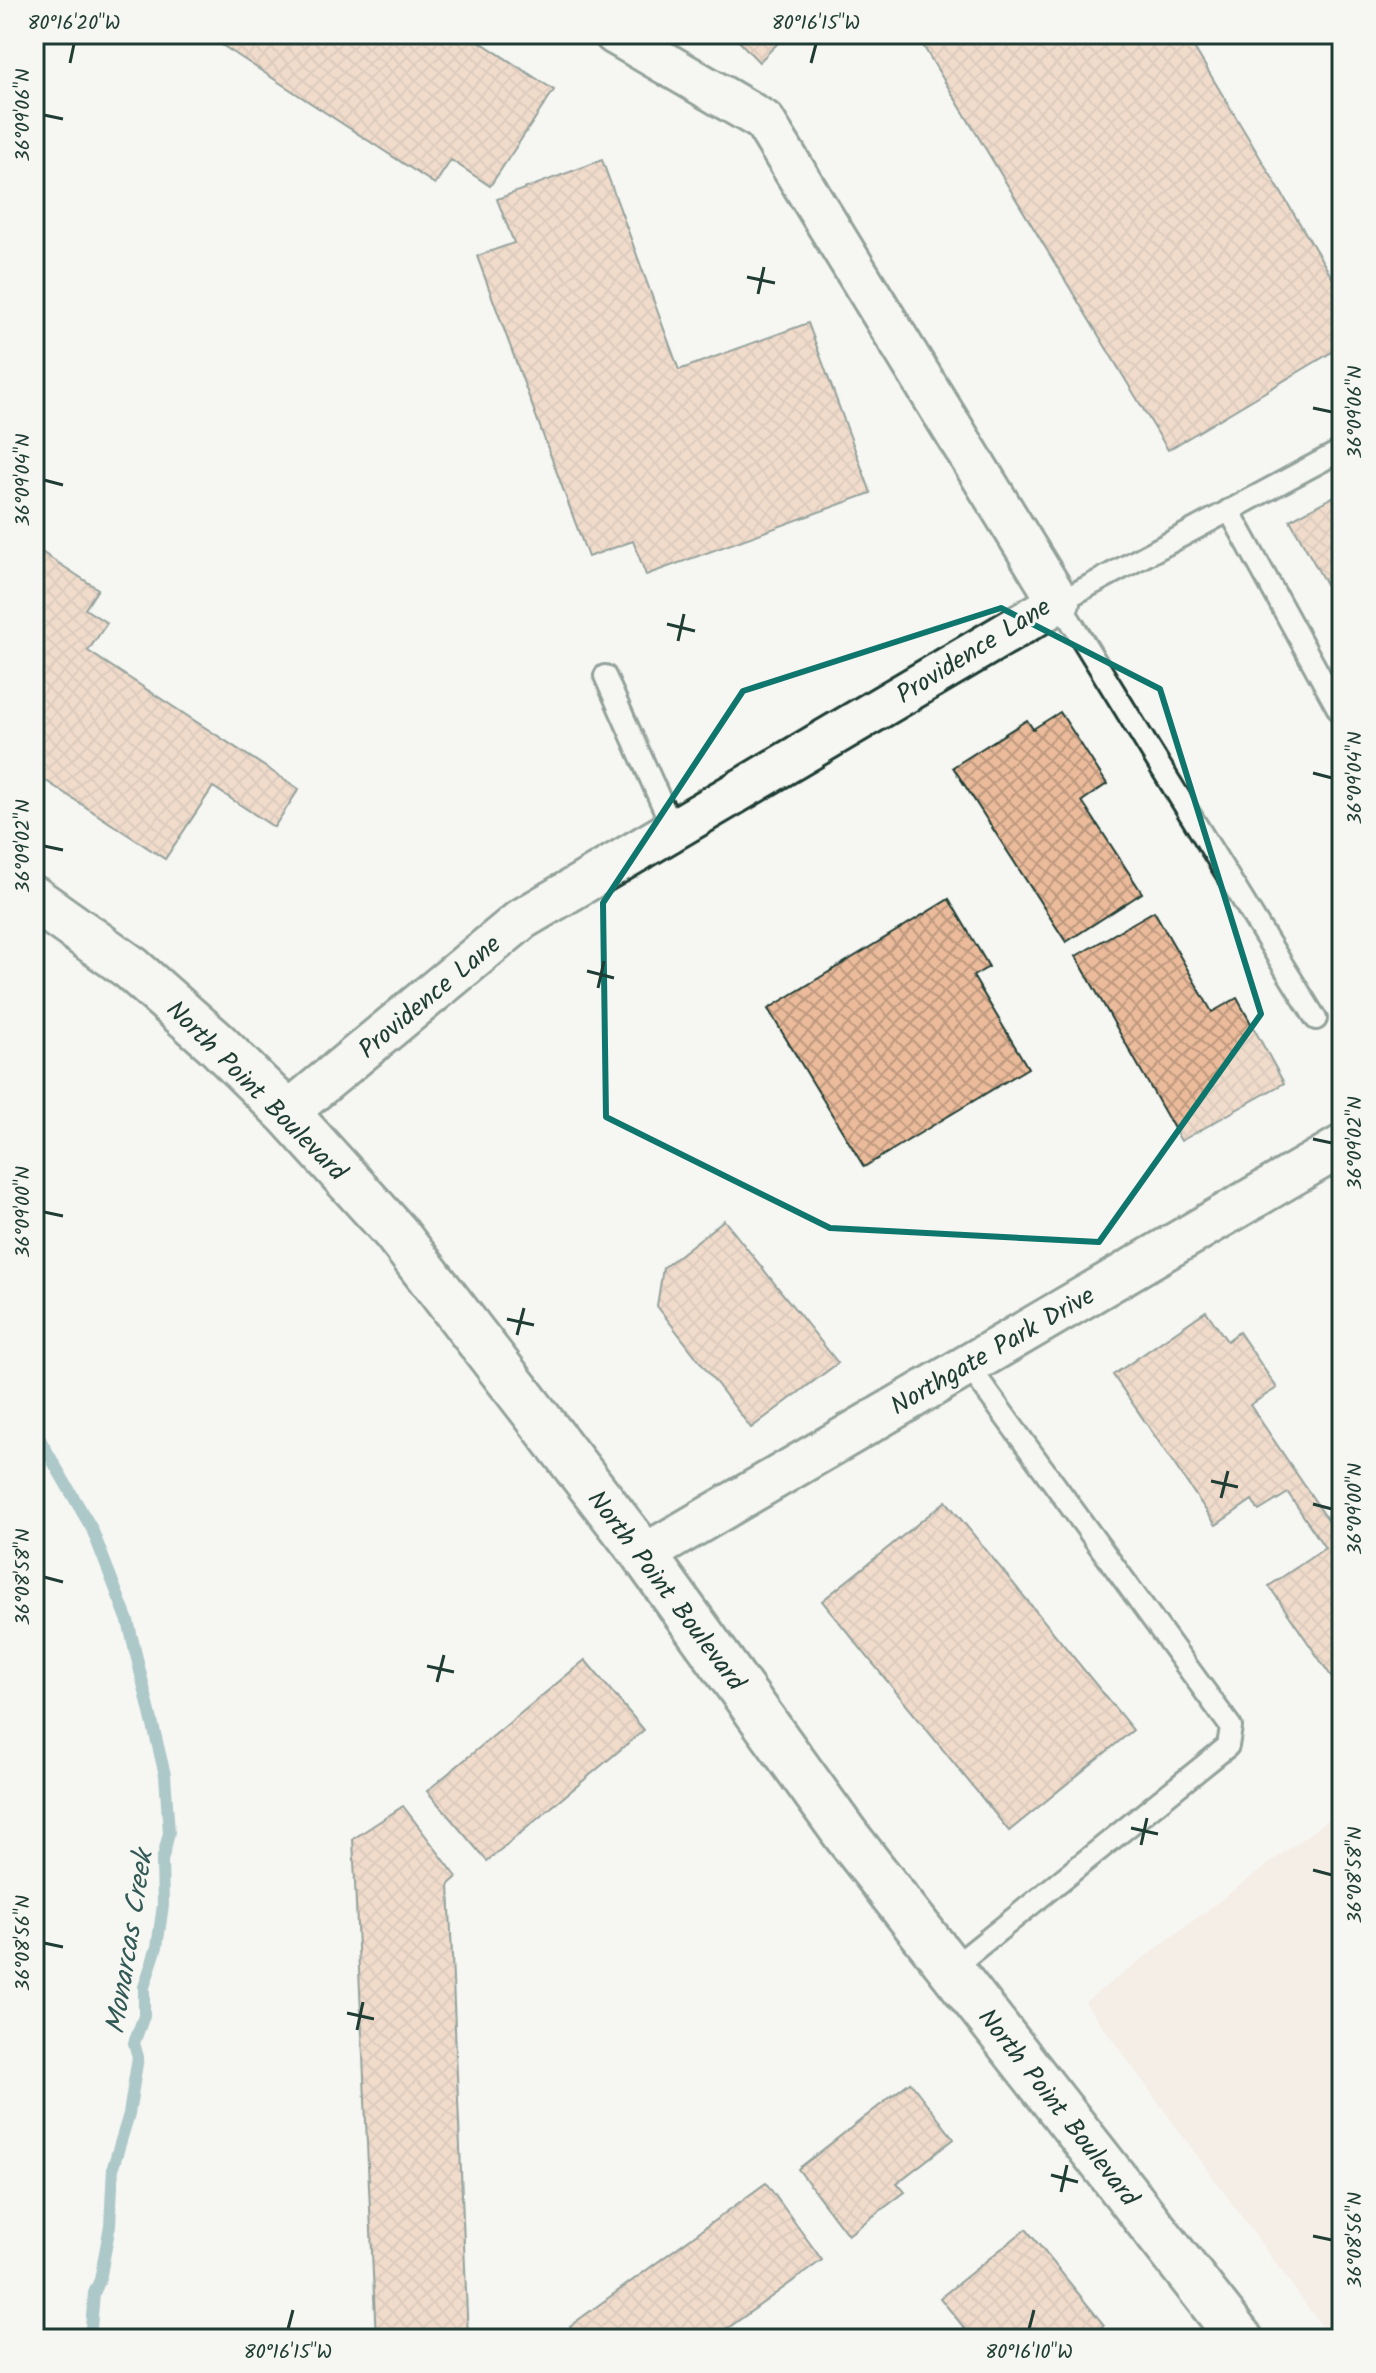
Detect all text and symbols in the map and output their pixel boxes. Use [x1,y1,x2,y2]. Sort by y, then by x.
text: 80°16'20"W [28,8,121,40]
text: 80°16'15"W [772,8,860,40]
text: 36°09'06"N [8,68,40,162]
text: 36°09'06"N [1340,365,1372,459]
text: 36°09'04"N [8,433,40,527]
street label: Providence Lane [888,587,1060,716]
text: 36°09'04"N [1340,731,1372,825]
text: 36°09'02"N [8,799,40,893]
street label: Providence Lane [349,925,511,1070]
street label: North Point Boulevard [155,991,357,1193]
text: 36°09'02"N [1340,1096,1372,1190]
text: 36°09'00"N [8,1166,40,1258]
street label: Northgate Park Drive [883,1276,1104,1428]
text: 36°09'00"N [1340,1463,1372,1555]
street label: North Point Boulevard [576,1482,756,1701]
text: 36°08'58"N [8,1528,40,1626]
text: 36°08'58"N [1340,1826,1372,1924]
water label: Monarcas Creek [94,1844,168,2037]
text: 36°08'56"N [8,1895,40,1991]
street label: North Point Boulevard [966,2000,1149,2218]
text: 36°08'56"N [1340,2192,1372,2288]
text: 80°16'15"W [244,2337,332,2369]
text: 80°16'10"W [985,2337,1073,2369]

